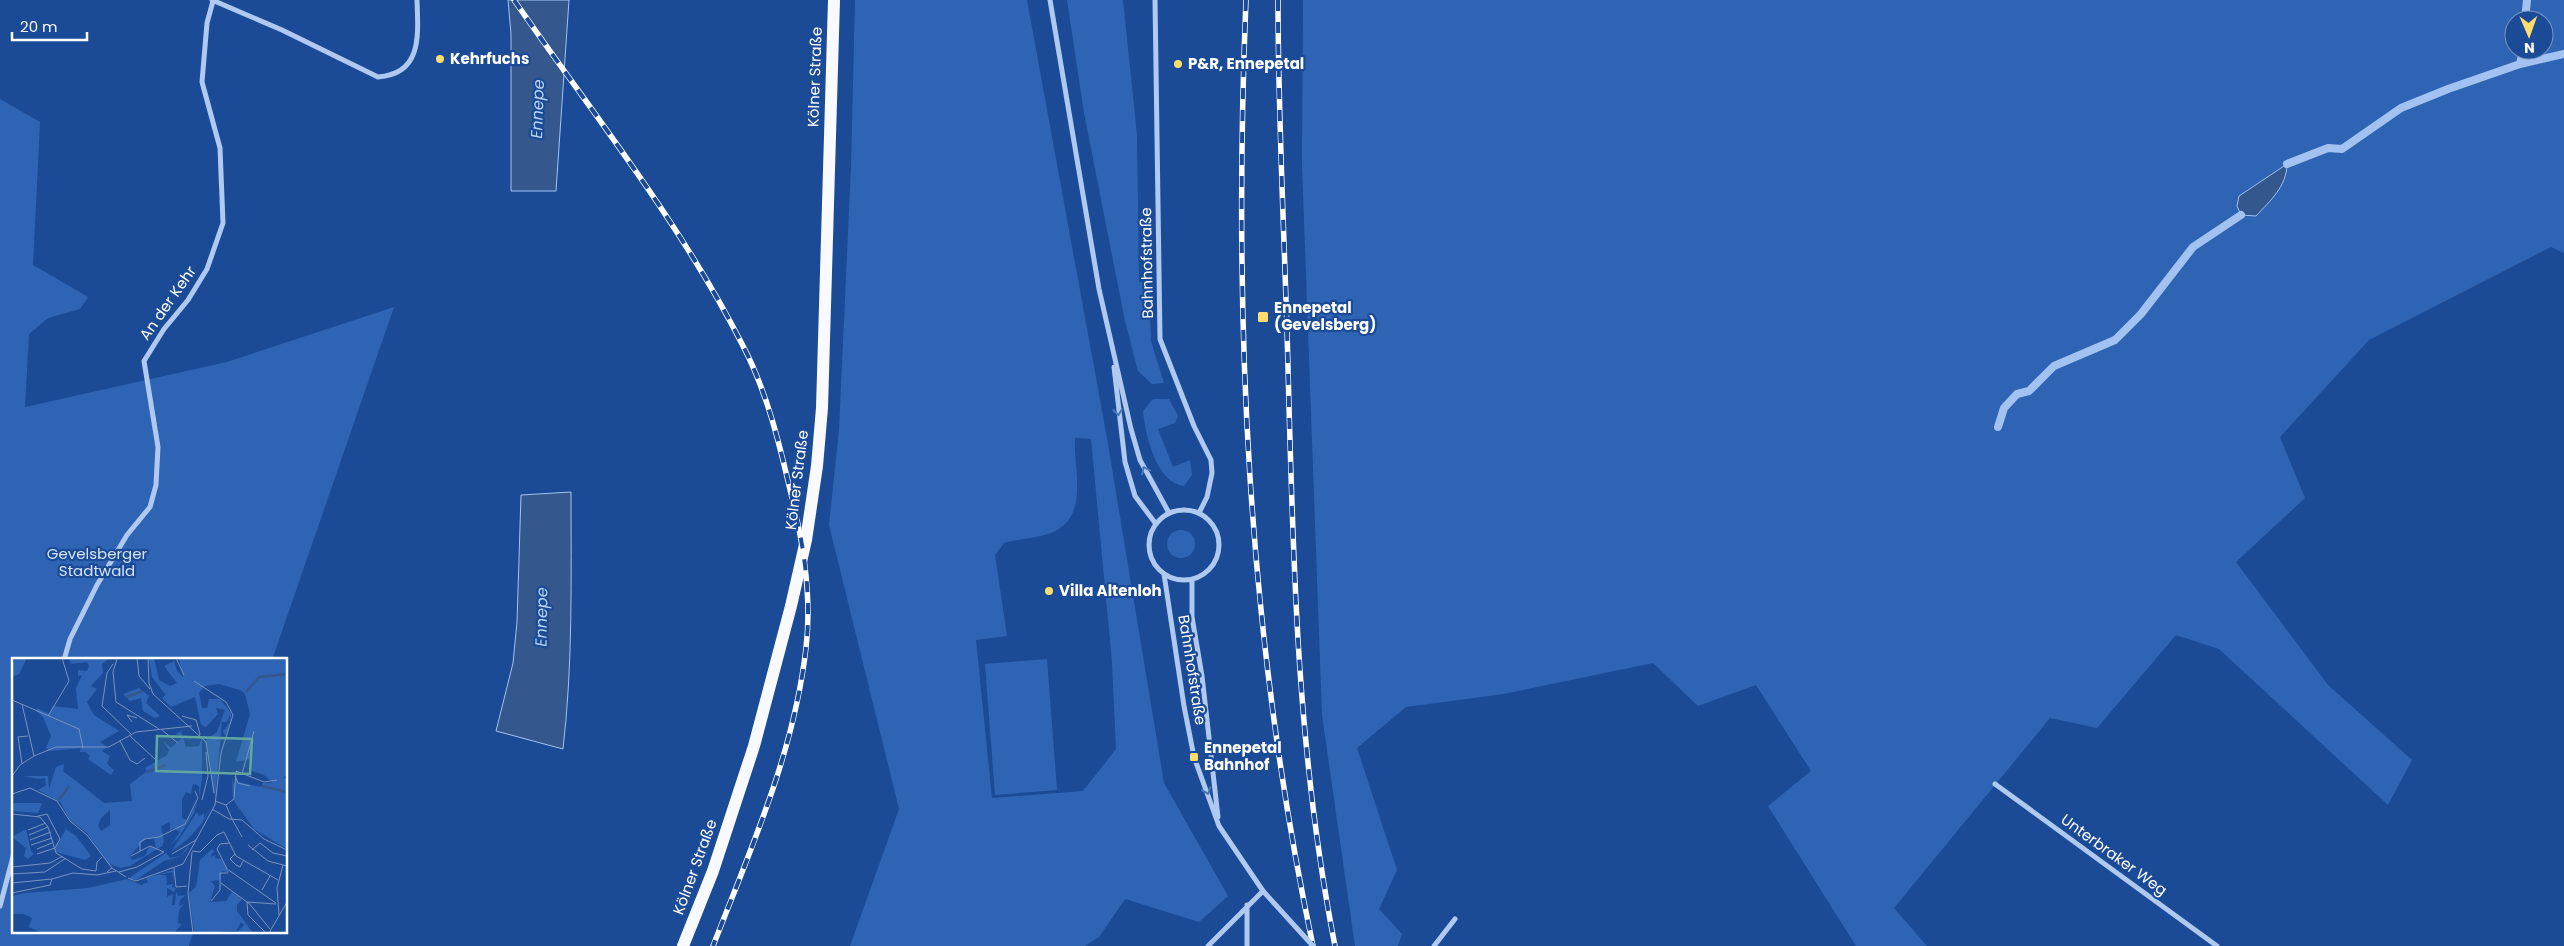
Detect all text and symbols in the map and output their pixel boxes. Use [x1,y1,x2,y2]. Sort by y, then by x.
scale bar [12,10,88,42]
north arrow [2504,10,2554,60]
text: 20 m [20,16,58,37]
street label: Kölner Straße [802,26,827,127]
text: N [2524,38,2535,58]
place label: Kehrfuchs [450,48,529,69]
marker: Kehrfuchs [434,53,446,65]
place label: P&R, Ennepetal [1188,53,1304,74]
marker: P&R, Ennepetal [1172,58,1184,70]
water label: Ennepe [525,79,550,139]
street label: Bahnhofstraße [1135,207,1158,319]
street label: An der Kehr [134,261,201,344]
place label: Ennepetal (Gevelsberg) [1274,297,1376,335]
marker: Ennepetal (Gevelsberg) [1256,310,1270,324]
one-way arrow [1112,408,1123,416]
street label: Kölner Straße [780,429,813,531]
one-way arrow [1141,466,1151,475]
park label: Gevelsberger Stadtwald [47,543,148,581]
place label: Villa Altenloh [1059,580,1162,601]
marker: Villa Altenloh [1043,585,1055,597]
water label: Ennepe [529,587,554,647]
street label: Bahnhofstraße [1173,613,1212,726]
inset map [12,658,288,934]
place label: Ennepetal Bahnhof [1204,737,1282,775]
marker: Ennepetal Bahnhof [1188,751,1200,763]
one-way arrow [1201,786,1211,795]
street label: Unterbraker Weg [2057,809,2172,900]
street label: Kölner Straße [668,816,722,918]

